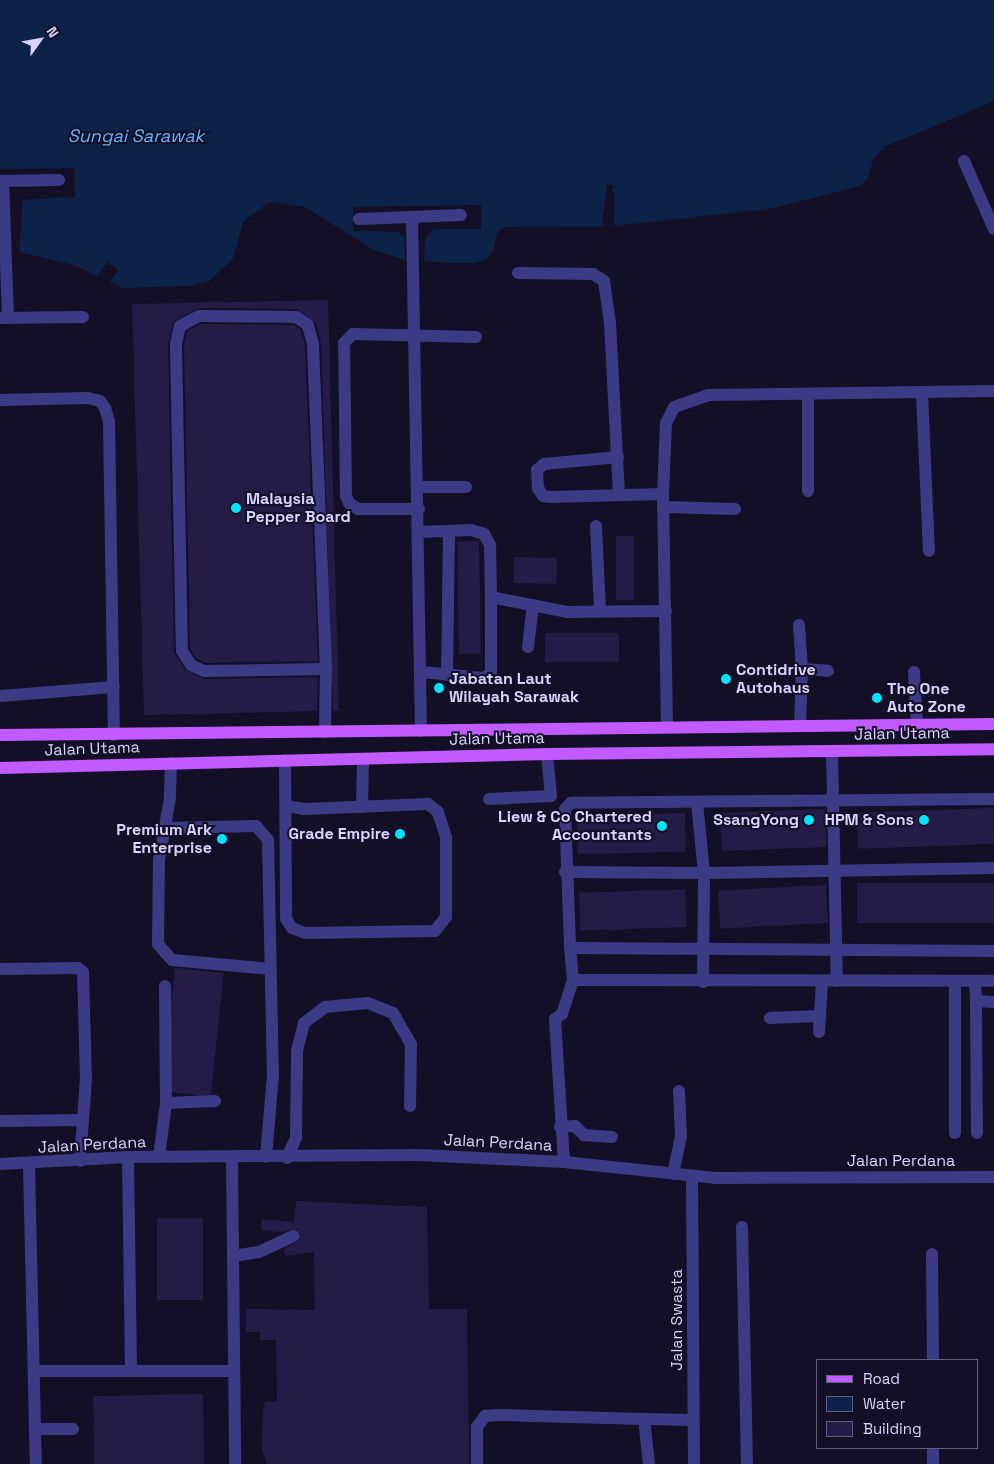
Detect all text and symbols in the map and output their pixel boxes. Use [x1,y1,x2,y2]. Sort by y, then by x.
north arrow [15,15,65,65]
text: N [43,23,63,41]
water label: Sungai Sarawak [68,125,204,147]
place label: Malaysia Pepper Board [246,489,351,527]
marker: Malaysia Pepper Board [230,502,242,514]
place label: Contidrive Autohaus [736,660,816,698]
place label: Jabatan Laut Wilayah Sarawak [449,669,579,707]
marker: Contidrive Autohaus [720,673,732,685]
place label: The One Auto Zone [887,679,966,717]
marker: Jabatan Laut Wilayah Sarawak [433,682,445,694]
marker: The One Auto Zone [871,692,883,704]
street label: Jalan Utama [854,724,950,744]
street label: Jalan Utama [449,729,545,749]
street label: Jalan Utama [44,738,140,760]
place label: Liew & Co Chartered Accountants [498,807,652,845]
place label: SsangYong [713,810,799,830]
place label: HPM & Sons [824,810,914,830]
marker: SsangYong [803,814,815,826]
marker: HPM & Sons [918,814,930,826]
place label: Premium Ark Enterprise [116,820,212,858]
marker: Liew & Co Chartered Accountants [656,820,668,832]
place label: Grade Empire [288,824,390,844]
marker: Grade Empire [394,828,406,840]
marker: Premium Ark Enterprise [216,833,228,845]
street label: Jalan Perdana [443,1131,553,1155]
street label: Jalan Perdana [37,1133,147,1157]
street label: Jalan Perdana [847,1151,955,1171]
street label: Jalan Swasta [667,1269,687,1371]
legend [816,1359,979,1449]
text: Road [863,1369,900,1388]
text: Water [863,1394,905,1413]
text: Building [863,1419,922,1438]

